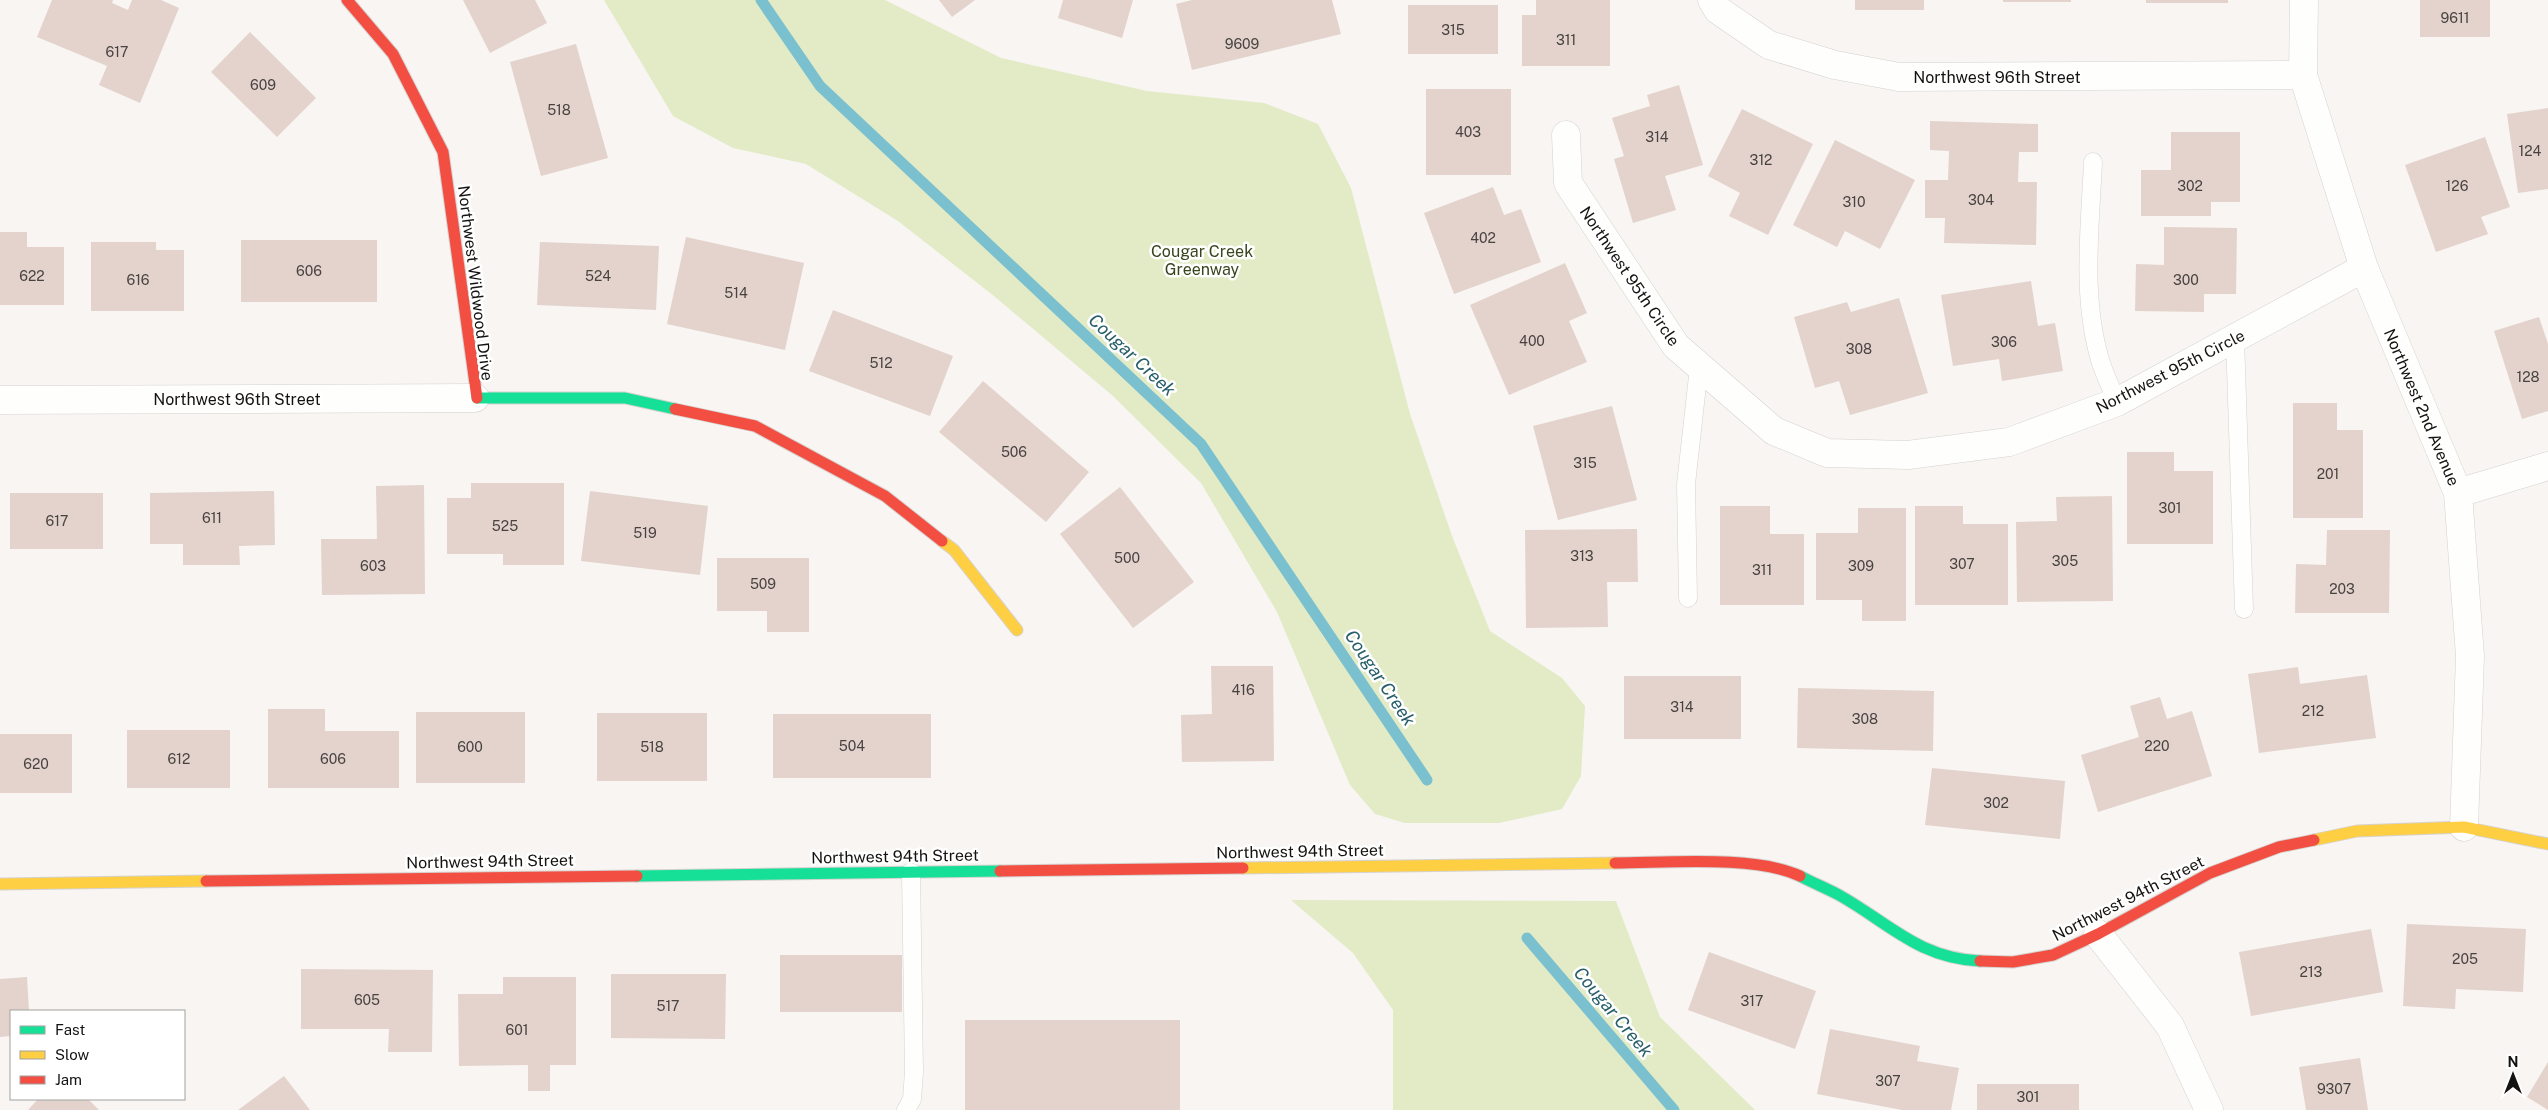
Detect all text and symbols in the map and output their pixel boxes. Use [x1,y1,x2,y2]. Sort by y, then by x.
house number: 9611 [2441,10,2469,26]
house number: 315 [1441,22,1465,38]
house number: 311 [1556,32,1576,48]
house number: 9609 [1225,36,1260,52]
house number: 617 [106,44,128,60]
street label: Northwest 96th Street [1913,68,2081,87]
house number: 609 [250,77,276,93]
house number: 518 [547,102,571,118]
house number: 403 [1455,124,1481,140]
house number: 314 [1645,129,1669,145]
house number: 124 [2519,143,2542,159]
house number: 312 [1750,152,1772,168]
house number: 302 [2177,178,2203,194]
house number: 126 [2446,178,2469,194]
street label: Northwest Wildwood Drive [454,184,497,382]
house number: 304 [1968,192,1994,208]
house number: 310 [1842,194,1866,210]
street label: Northwest 95th Circle [1576,203,1683,350]
house number: 402 [1470,230,1496,246]
park label: Cougar Creek Greenway [1151,242,1253,279]
house number: 606 [296,263,322,279]
house number: 622 [19,268,45,284]
house number: 524 [585,268,611,284]
house number: 616 [126,272,150,288]
house number: 300 [2173,272,2199,288]
house number: 514 [724,285,748,301]
water label: Cougar Creek [1085,309,1180,400]
street label: Northwest 95th Circle [2093,326,2248,417]
street label: Northwest 2nd Avenue [2380,326,2463,489]
house number: 400 [1519,333,1545,349]
house number: 306 [1991,334,2017,350]
house number: 308 [1846,341,1872,357]
house number: 512 [869,355,893,371]
house number: 128 [2516,369,2540,385]
street label: Northwest 96th Street [153,390,321,409]
house number: 506 [1001,444,1027,460]
house number: 315 [1573,455,1597,471]
house number: 201 [2317,466,2339,482]
house number: 301 [2159,500,2182,516]
house number: 611 [202,510,222,526]
house number: 617 [46,513,68,529]
house number: 525 [492,518,518,534]
house number: 519 [633,525,657,541]
house number: 313 [1570,548,1594,564]
house number: 500 [1114,550,1140,566]
house number: 305 [2052,553,2078,569]
house number: 307 [1949,556,1975,572]
house number: 603 [360,558,386,574]
house number: 309 [1848,558,1874,574]
house number: 311 [1752,562,1772,578]
house number: 509 [750,576,776,592]
house number: 203 [2329,581,2355,597]
water label: Cougar Creek [1341,626,1420,730]
house number: 416 [1231,682,1255,698]
house number: 314 [1670,699,1694,715]
house number: 212 [2302,703,2324,719]
house number: 308 [1852,711,1878,727]
house number: 504 [839,738,865,754]
house number: 220 [2144,738,2170,754]
house number: 600 [457,739,483,755]
house number: 518 [640,739,664,755]
house number: 612 [168,751,190,767]
house number: 606 [320,751,346,767]
house number: 620 [23,756,49,772]
house number: 302 [1983,795,2009,811]
street label: Northwest 94th Street [1216,841,1384,862]
street label: Northwest 94th Street [811,846,979,867]
street label: Northwest 94th Street [406,851,574,872]
street label: Northwest 94th Street [2049,852,2207,945]
house number: 205 [2452,951,2478,967]
water label: Cougar Creek [1570,962,1657,1061]
house number: 213 [2300,964,2323,980]
house number: 605 [354,992,380,1008]
house number: 317 [1741,993,1763,1009]
house number: 517 [656,998,680,1014]
legend [10,1010,185,1100]
text: Fast [55,1021,85,1038]
house number: 601 [506,1022,528,1038]
text: Slow [55,1046,90,1063]
north arrow [2488,1050,2538,1100]
text: N [2508,1054,2518,1070]
text: Jam [55,1071,82,1088]
house number: 307 [1875,1073,1901,1089]
house number: 9307 [2317,1081,2351,1097]
house number: 301 [2017,1089,2040,1105]

